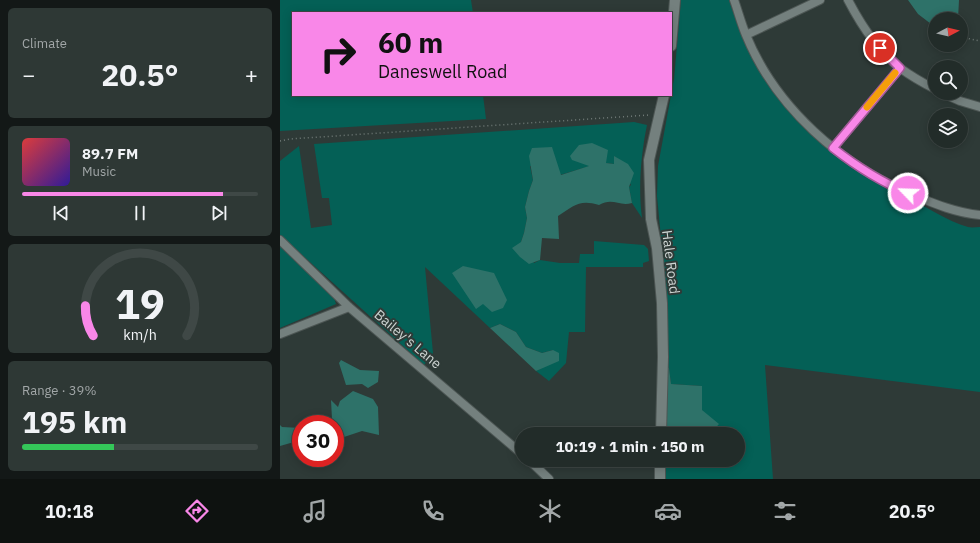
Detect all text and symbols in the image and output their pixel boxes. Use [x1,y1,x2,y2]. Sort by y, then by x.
north arrow [928,12,968,52]
map controls [928,12,968,148]
text: 60 m [378,24,443,61]
icon: right [312,28,364,80]
pin [863,31,897,65]
text: Climate [22,35,67,52]
icon: arrive [869,37,891,59]
text: 20.5° [101,55,179,94]
text: − [22,60,35,89]
text: + [245,60,258,89]
text: Daneswell Road [378,60,507,83]
button: search [928,60,968,100]
button: layers [928,108,968,148]
text: 89.7 FM [82,144,138,163]
text: Music [82,163,116,180]
position arrow [887,172,929,214]
icon: previous [50,202,72,224]
icon: pause [129,202,151,224]
icon: next [208,202,230,224]
street label: Hale Road [658,229,684,295]
text: 19 [115,276,165,330]
street label: Bailey's Lane [371,306,446,373]
text: km/h [123,325,157,344]
text: Range · 39% [22,382,96,399]
text: 195 km [22,402,127,441]
speed limit sign: 30 [292,415,344,467]
text: 10:19 · 1 min · 150 m [556,437,704,456]
icon: directions [183,497,211,525]
icon: music [301,497,329,525]
icon: phone [419,497,447,525]
icon: climate [536,497,564,525]
icon: car [654,497,682,525]
icon: filters [771,497,799,525]
text: 10:18 [45,500,94,523]
text: 20.5° [889,500,935,523]

